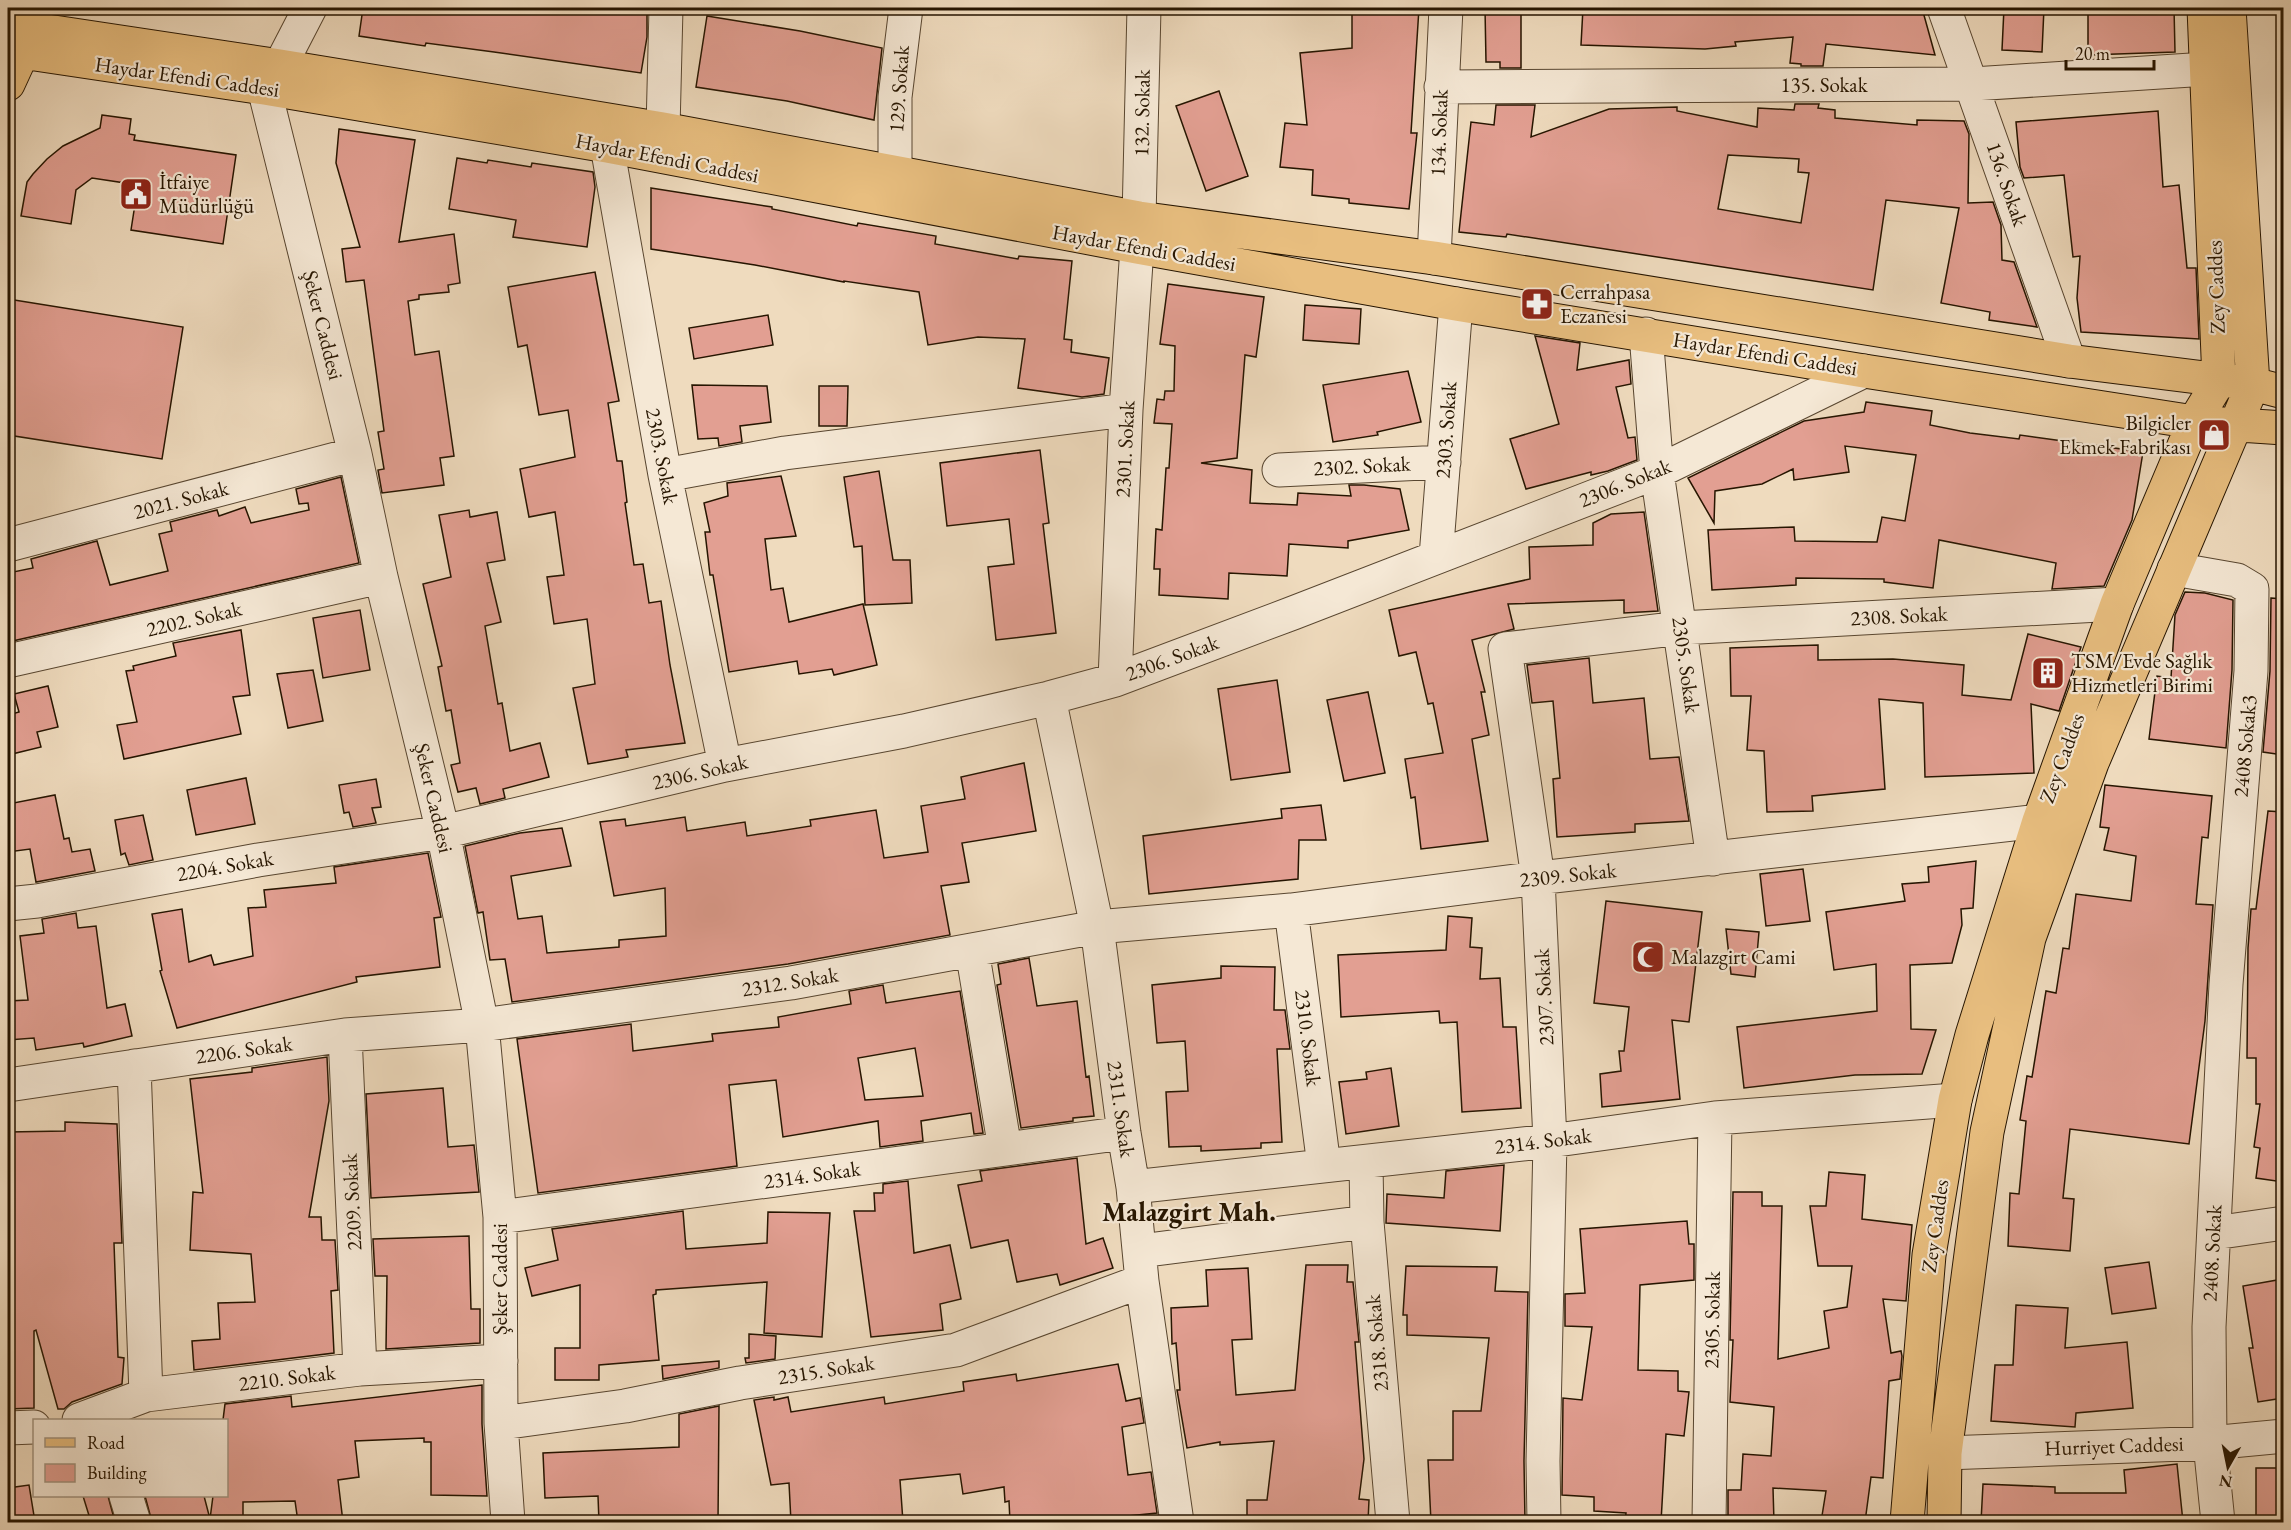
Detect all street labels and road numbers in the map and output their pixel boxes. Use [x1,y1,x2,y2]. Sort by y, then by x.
street label: 129. Sokak [882,43,915,133]
street label: Haydar Efendi Caddesi [93,50,281,103]
street label: 132. Sokak [1127,68,1156,157]
street label: 135. Sokak [1780,71,1869,98]
street label: 134. Sokak [1423,88,1454,177]
street label: Haydar Efendi Caddesi [573,127,761,189]
street label: 136. Sokak [1981,138,2035,231]
street label: Haydar Efendi Caddesi [1050,218,1238,277]
street label: Zey Caddes [2200,239,2231,334]
street label: Şeker Caddesi [297,267,350,382]
street label: Haydar Efendi Caddesi [1671,326,1859,381]
street label: 2303. Sokak [1429,379,1462,479]
street label: 2301. Sokak [1108,399,1141,498]
street label: 2303. Sokak [640,406,685,507]
street label: 2302. Sokak [1313,449,1412,482]
street label: 2306. Sokak [1575,451,1676,513]
street label: 2021. Sokak [130,474,232,525]
street label: 2202. Sokak [143,594,245,643]
street label: 2308. Sokak [1850,599,1949,632]
street label: 2305. Sokak [1666,615,1707,716]
street label: 2306. Sokak [1122,628,1223,687]
street label: 2408 Sokak3 [2227,694,2262,798]
street label: Zey Caddes [2033,709,2090,807]
street label: Şeker Caddesi [409,740,460,855]
street label: 2306. Sokak [649,747,751,796]
street label: 2204. Sokak [175,844,276,887]
street label: 2309. Sokak [1518,856,1619,893]
street label: 2307. Sokak [1527,947,1560,1046]
street label: 2312. Sokak [740,960,841,1002]
street label: 2310. Sokak [1289,988,1328,1089]
street label: 2206. Sokak [194,1029,295,1070]
street label: 2311. Sokak [1101,1059,1142,1160]
street label: 2314. Sokak [1493,1121,1594,1160]
street label: 2209. Sokak [335,1152,368,1251]
street label: 2314. Sokak [762,1154,863,1195]
street label: Zey Caddes [1915,1177,1954,1274]
street label: 2408. Sokak [2195,1203,2228,1302]
street label: Şeker Caddesi [486,1223,513,1335]
street label: 2305. Sokak [1697,1270,1726,1369]
street label: 2318. Sokak [1359,1292,1394,1393]
street label: 2315. Sokak [776,1348,877,1390]
street label: 2210. Sokak [237,1358,338,1397]
street label: Hurriyet Caddesi [2044,1430,2184,1461]

